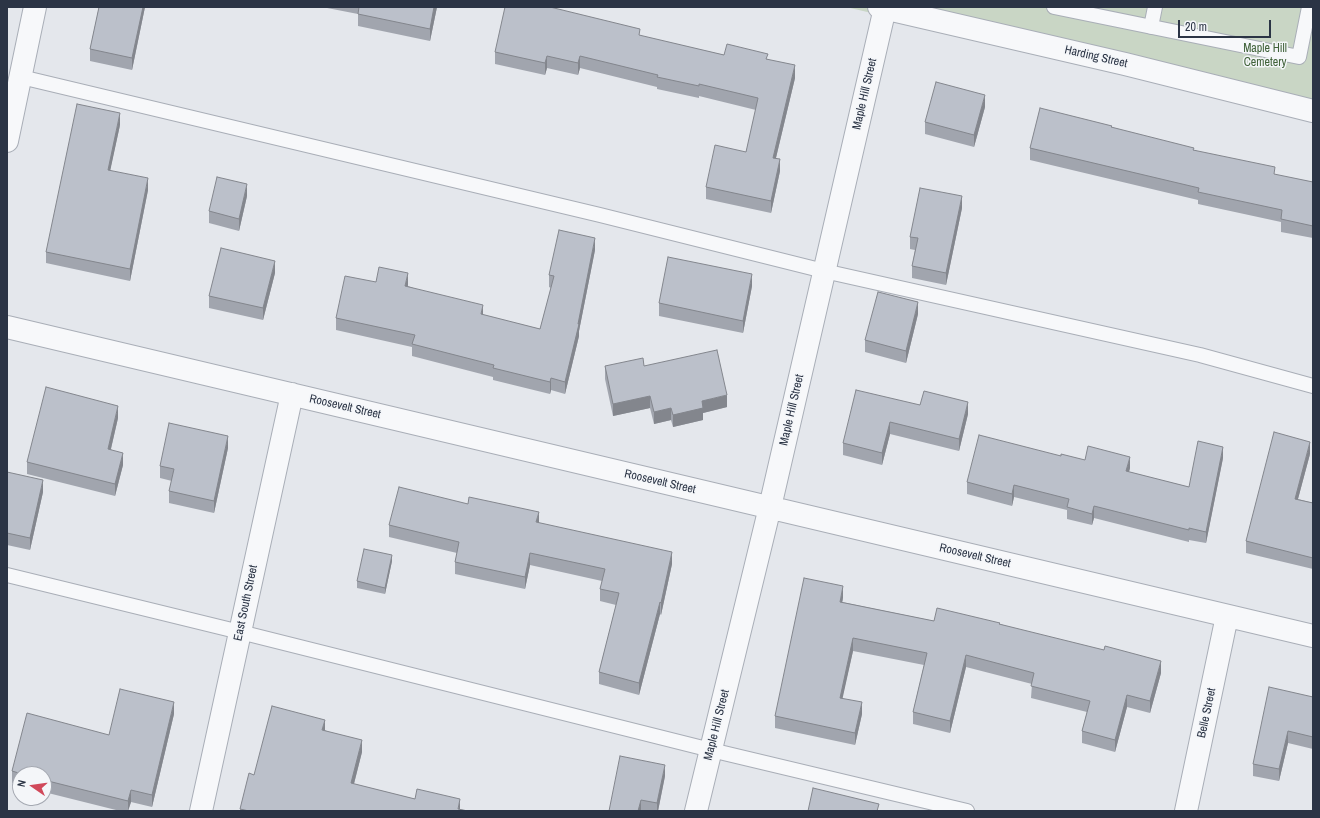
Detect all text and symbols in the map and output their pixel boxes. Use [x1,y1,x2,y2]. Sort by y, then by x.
scale bar [1180,12,1273,38]
text: 20 m [1185,19,1207,35]
park label: Maple Hill Cemetery [1243,42,1287,70]
street label: Harding Street [1063,43,1129,71]
street label: Maple Hill Street [850,57,880,131]
street label: Maple Hill Street [777,373,807,447]
street label: Roosevelt Street [308,392,382,422]
street label: Roosevelt Street [623,467,697,497]
street label: Roosevelt Street [938,541,1012,571]
street label: East South Street [231,564,261,642]
street label: Belle Street [1195,687,1219,739]
street label: Maple Hill Street [701,688,733,762]
north arrow [12,766,52,806]
text: N [14,779,29,788]

